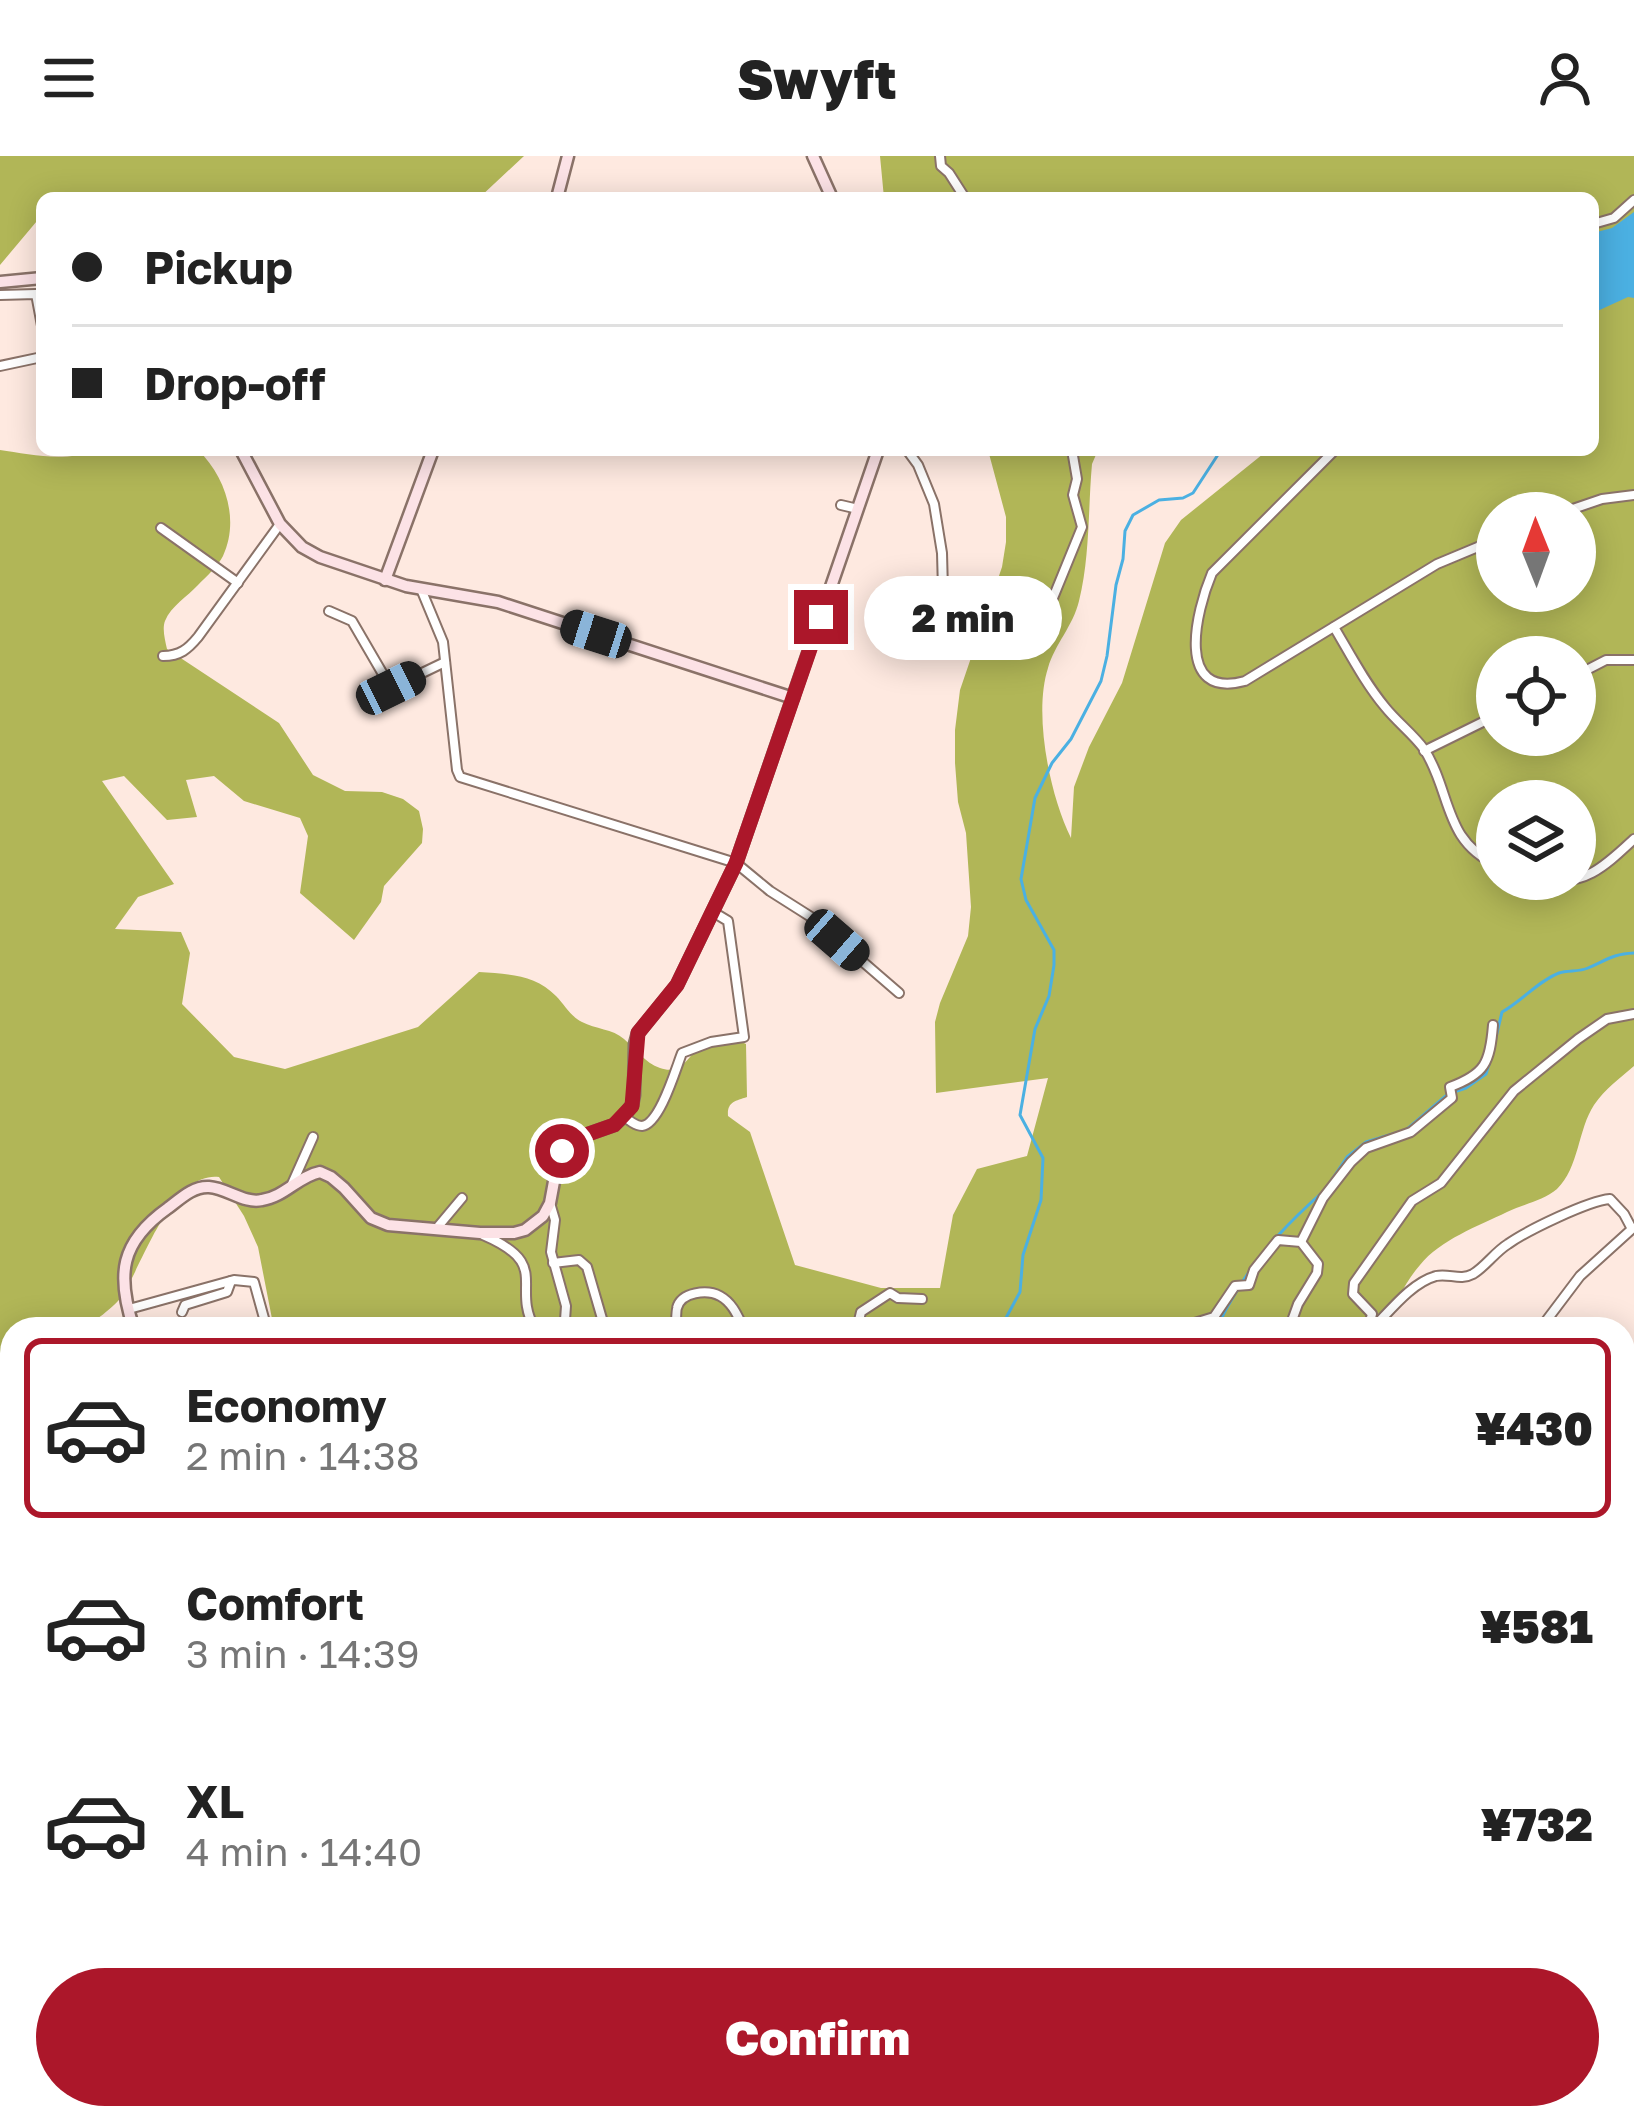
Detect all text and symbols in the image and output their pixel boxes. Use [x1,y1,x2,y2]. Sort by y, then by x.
icon: menu [36,45,102,111]
icon: person [1532,45,1598,111]
text: Swyft [737,46,897,111]
text: Pickup [144,240,293,294]
text: Drop-off [144,356,325,410]
north arrow [1476,492,1596,612]
map controls [1476,492,1596,900]
callout: 2 min [863,575,1061,659]
route end [794,590,848,644]
text: 2 min [912,594,1014,641]
car [556,606,636,662]
button: locate [1476,636,1596,756]
car [351,656,431,720]
button: layers [1476,780,1596,900]
car [798,903,876,977]
route start [535,1124,589,1178]
icon: car [42,1374,150,1482]
text: Economy [186,1378,387,1432]
text: ¥430 [1475,1401,1593,1455]
text: 2 min · 14:38 [186,1432,420,1479]
icon: car [42,1572,150,1680]
text: Comfort [186,1576,364,1630]
text: ¥581 [1480,1599,1593,1653]
text: 3 min · 14:39 [186,1630,420,1677]
icon: car [42,1770,150,1878]
text: XL [186,1774,244,1828]
text: ¥732 [1480,1797,1593,1851]
text: 4 min · 14:40 [186,1828,422,1875]
button: Confirm [36,1968,1599,2106]

